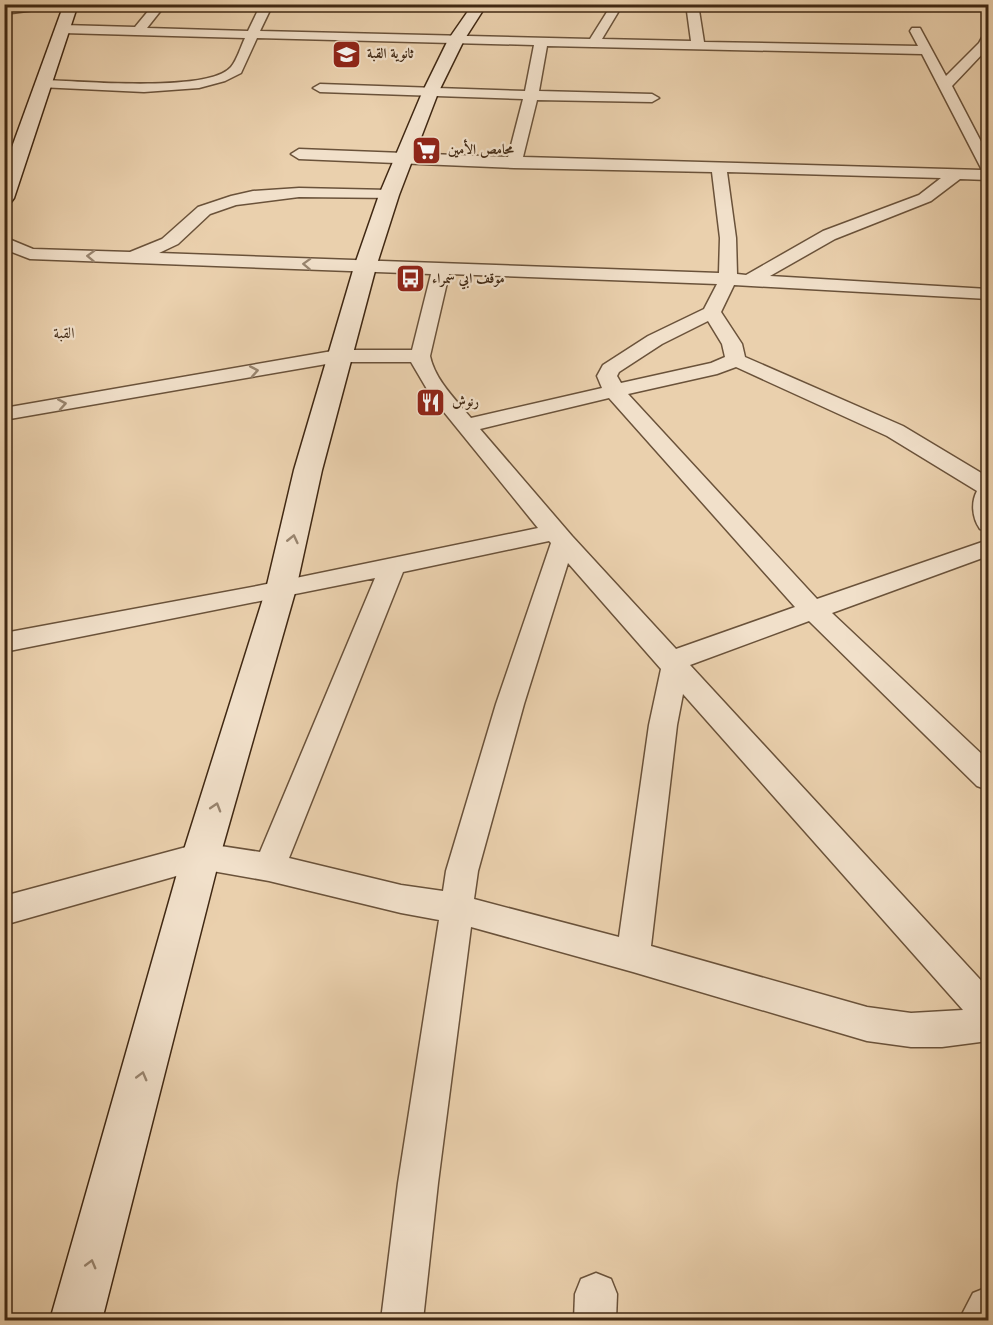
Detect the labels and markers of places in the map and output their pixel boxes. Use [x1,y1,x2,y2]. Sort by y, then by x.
school or university icon: ثانوية القبة [330,38,362,70]
place label: ثانوية القبة [367,47,414,62]
supermarket icon: محامص الأمين [411,134,443,166]
place label: محامص الأمين [448,139,514,158]
bus stop icon: موقف ابي سمراء [395,263,427,295]
place label: موقف ابي سمراء [432,272,505,290]
restaurant icon: رنوش [415,386,447,418]
place label: رنوش [452,395,479,410]

